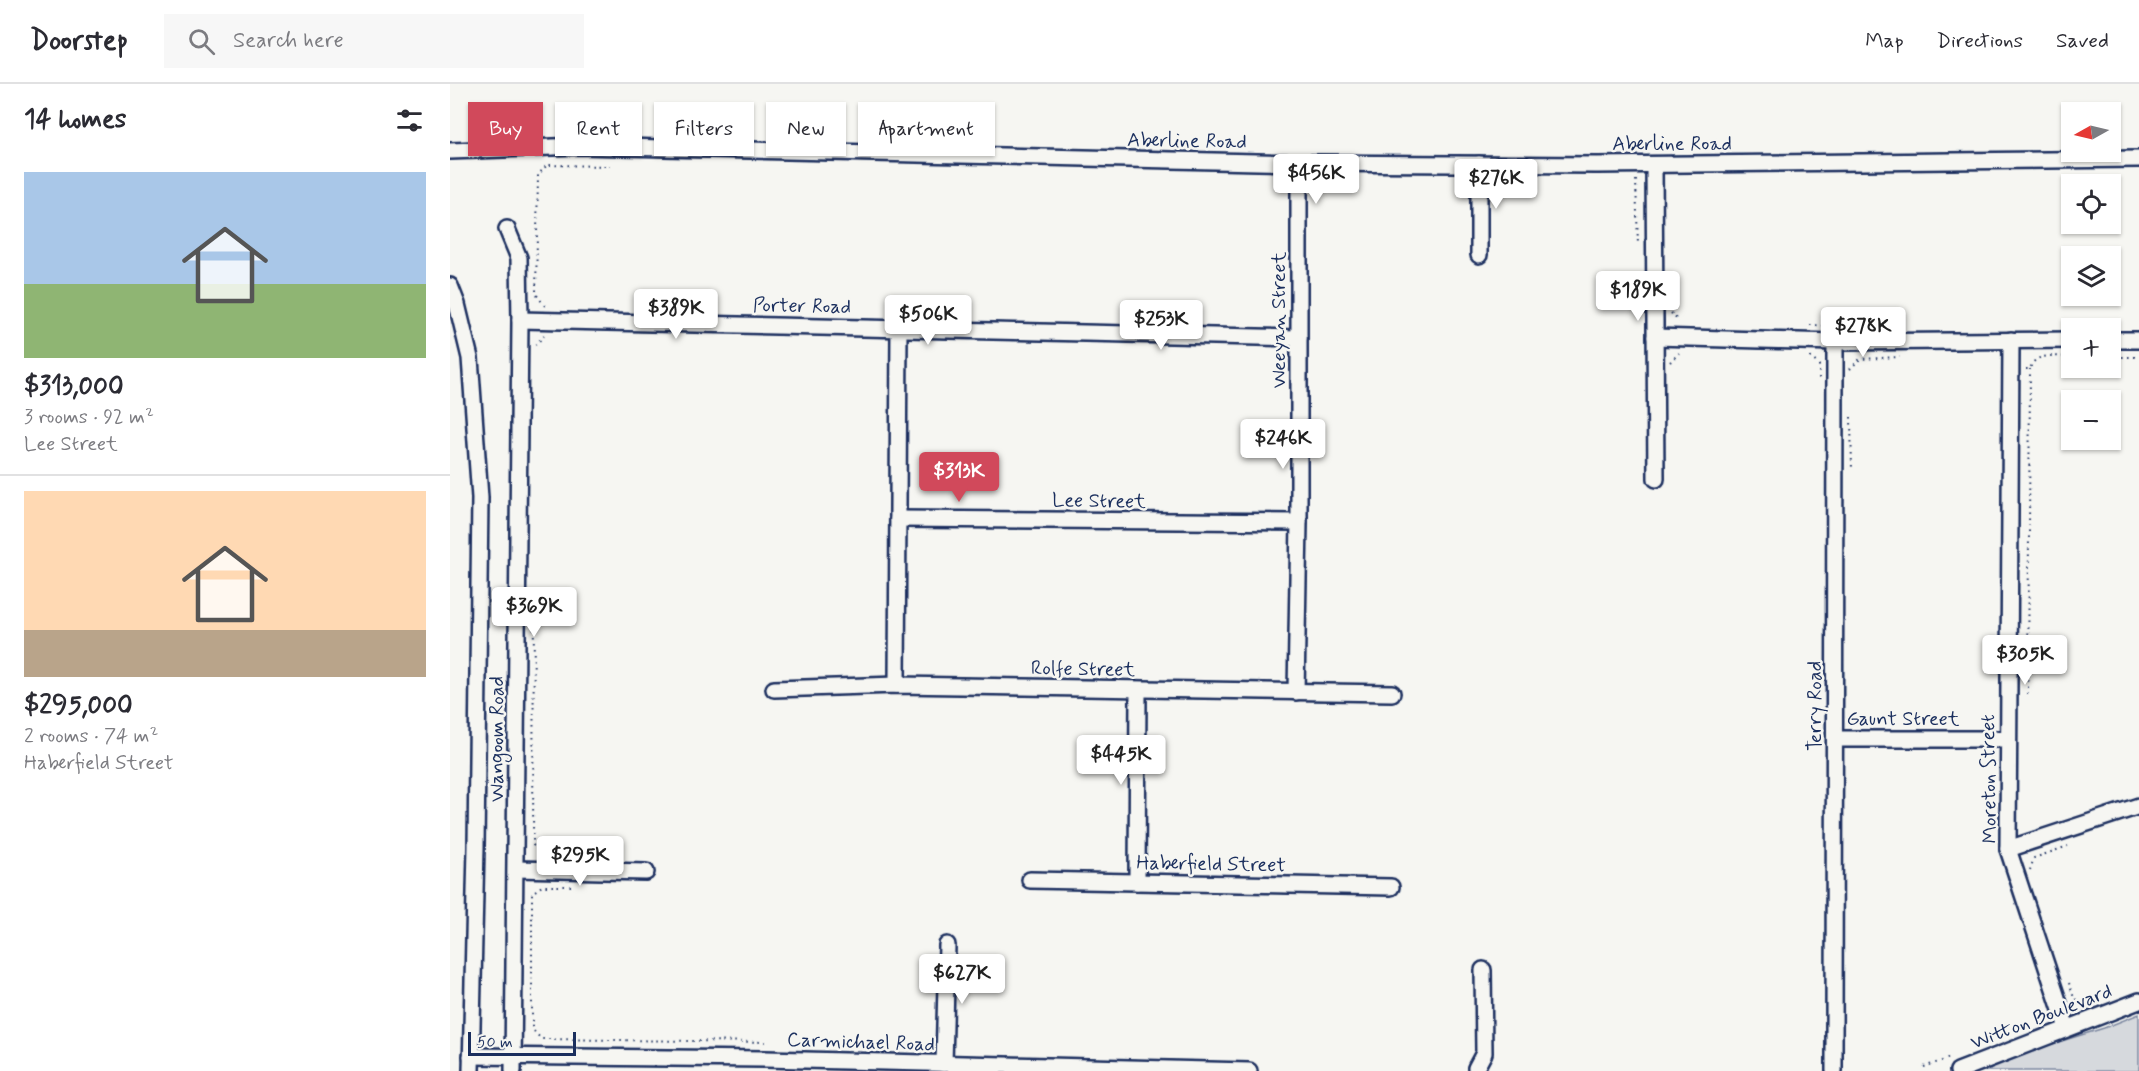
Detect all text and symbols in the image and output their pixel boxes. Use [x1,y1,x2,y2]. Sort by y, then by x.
search box [164,14,584,68]
text: Doorstep [30,23,128,60]
icon: search [185,25,218,58]
text: Search here [233,27,344,55]
text: Map [1865,27,1904,55]
text: Directions [1937,27,2023,55]
text: Saved [2056,27,2109,55]
chip: Buy [468,102,543,156]
chip: Rent [555,102,642,156]
chip: Filters [654,102,754,156]
chip: New [766,102,846,156]
chip: Apartment [858,102,995,156]
north arrow [2061,102,2121,162]
map controls [2061,102,2121,450]
text: 14 homes [24,103,126,137]
icon: filters [393,104,426,137]
street label: Aberline Road [1127,127,1247,156]
street label: Aberline Road [1612,131,1732,158]
pin: $456K [1274,154,1358,205]
pin: $276K [1454,159,1538,210]
text: $456K [1287,160,1345,187]
text: $276K [1468,165,1524,192]
button: locate [2061,174,2121,234]
icon: home [171,211,279,319]
button: layers [2061,246,2121,306]
street label: Weeyan Street [1266,251,1293,388]
pin: $189K [1596,271,1680,322]
text: $189K [1610,277,1666,304]
pin: $389K [634,289,718,340]
street label: Porter Road [753,292,851,321]
text: $389K [648,295,704,322]
pin: $506K [886,295,970,346]
pin: $253K [1119,300,1203,351]
text: $506K [899,301,957,328]
text: $253K [1134,306,1188,333]
pin: $278K [1821,307,1905,358]
text: $278K [1835,313,1891,340]
button: + [2061,318,2121,378]
text: $313,000 [24,370,124,404]
button: − [2061,390,2121,450]
text: 3 rooms · 92 m² [24,404,154,431]
pin: $246K [1241,419,1325,470]
text: $246K [1254,425,1312,452]
text: Lee Street [24,431,118,458]
pin: $313K [917,452,1001,503]
text: $313K [933,458,985,485]
street label: Lee Street [1052,487,1146,516]
icon: home [171,530,279,638]
pin: $369K [492,587,576,638]
text: $369K [506,593,562,620]
pin: $305K [1983,635,2067,686]
text: $305K [1996,641,2054,668]
street label: Rolfe Street [1031,655,1136,684]
street label: Terry Road [1802,661,1829,751]
street label: Wangoom Road [484,676,512,802]
text: $295,000 [24,689,133,723]
street label: Gaunt Street [1846,706,1960,733]
street label: Moreton Street [1975,714,2004,844]
text: 2 rooms · 74 m² [24,723,158,750]
pin: $445K [1079,735,1163,786]
text: $445K [1091,741,1151,768]
text: Haberfield Street [24,750,174,777]
pin: $295K [538,836,622,887]
text: $295K [551,842,609,869]
street label: Haberfield Street [1136,850,1286,879]
pin: $627K [920,954,1004,1005]
text: $627K [933,960,991,987]
street label: Witton Boulevard [1967,978,2116,1057]
street label: Carmichael Road [786,1026,935,1059]
scale bar [468,1029,576,1056]
text: 50 m [477,1032,513,1053]

